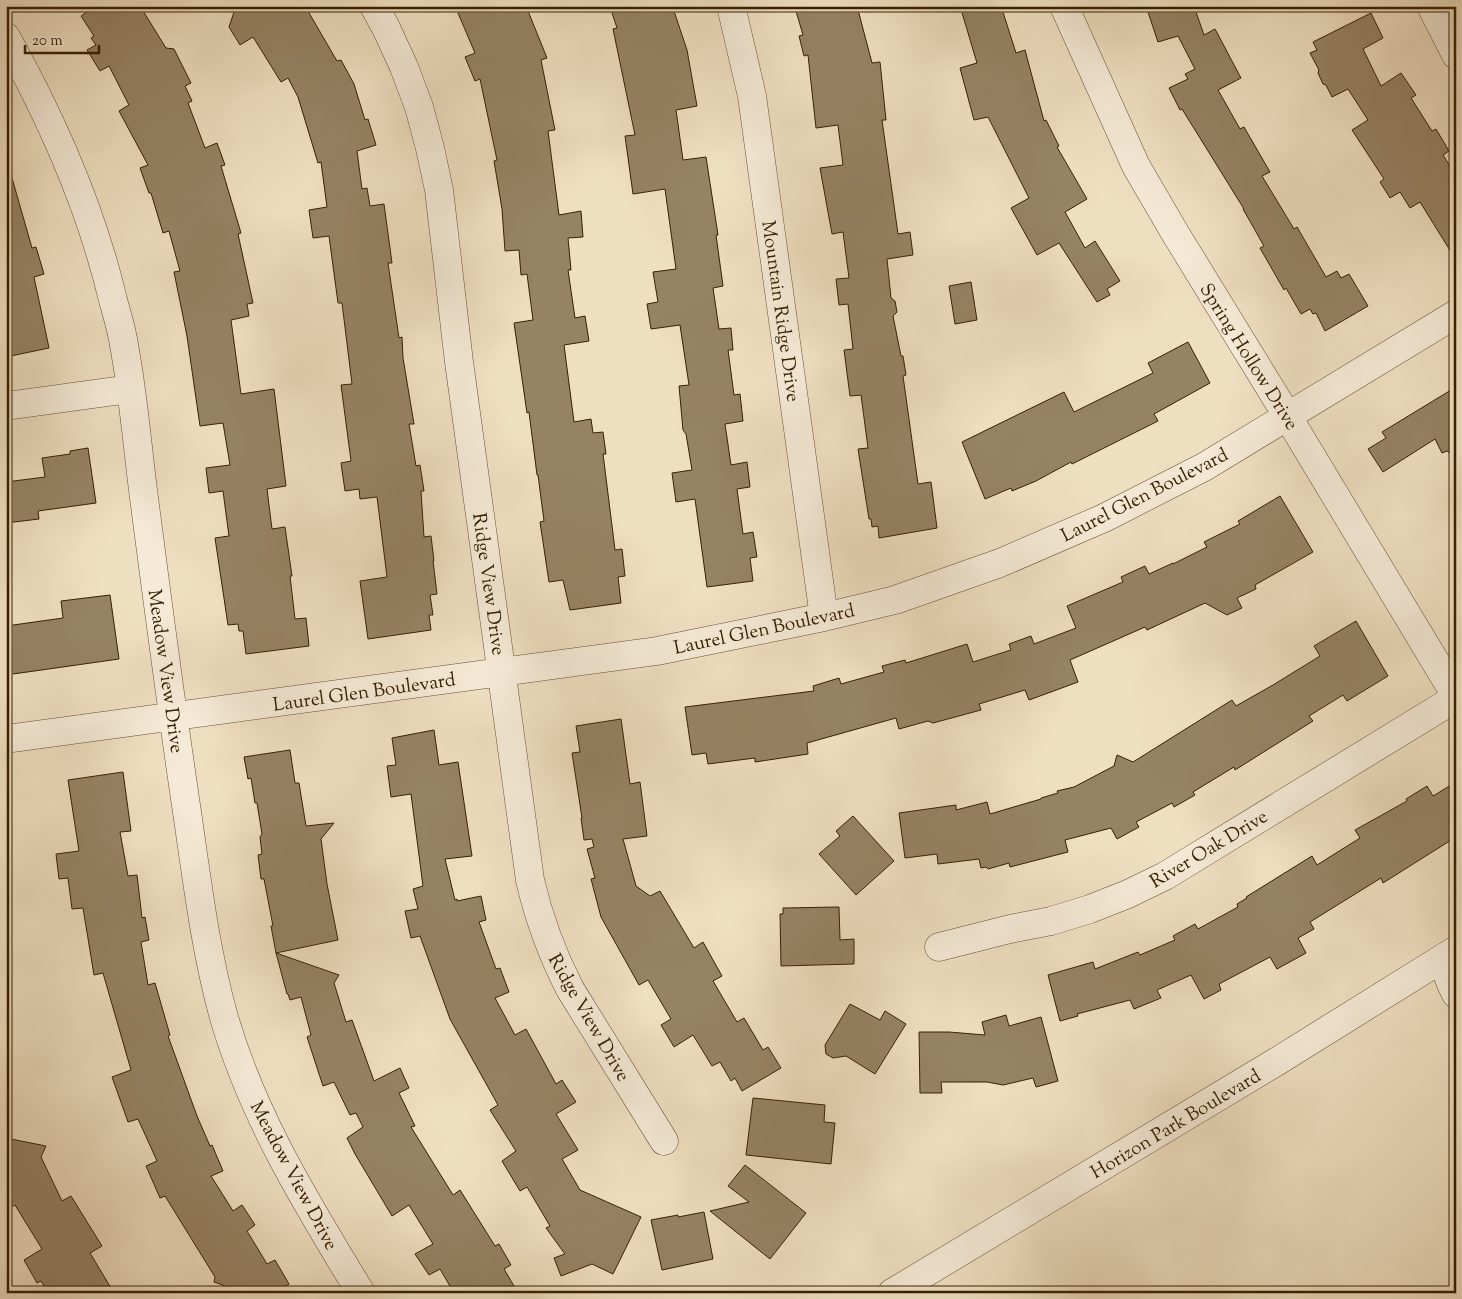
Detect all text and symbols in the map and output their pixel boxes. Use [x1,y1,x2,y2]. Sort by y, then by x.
scale bar [25,22,99,54]
text: 20 m [32,31,63,52]
street label: Mountain Ridge Drive [753,219,806,404]
street label: Spring Hollow Drive [1192,279,1304,436]
street label: Laurel Glen Boulevard [1057,442,1234,550]
street label: Ridge View Drive [464,511,511,657]
street label: Meadow View Drive [140,588,189,755]
street label: Laurel Glen Boulevard [672,598,858,663]
street label: Laurel Glen Boulevard [271,667,458,720]
street label: River Oak Drive [1145,804,1274,896]
street label: Ridge View Drive [540,949,636,1087]
street label: Horizon Park Boulevard [1086,1063,1267,1187]
street label: Meadow View Drive [242,1097,344,1256]

